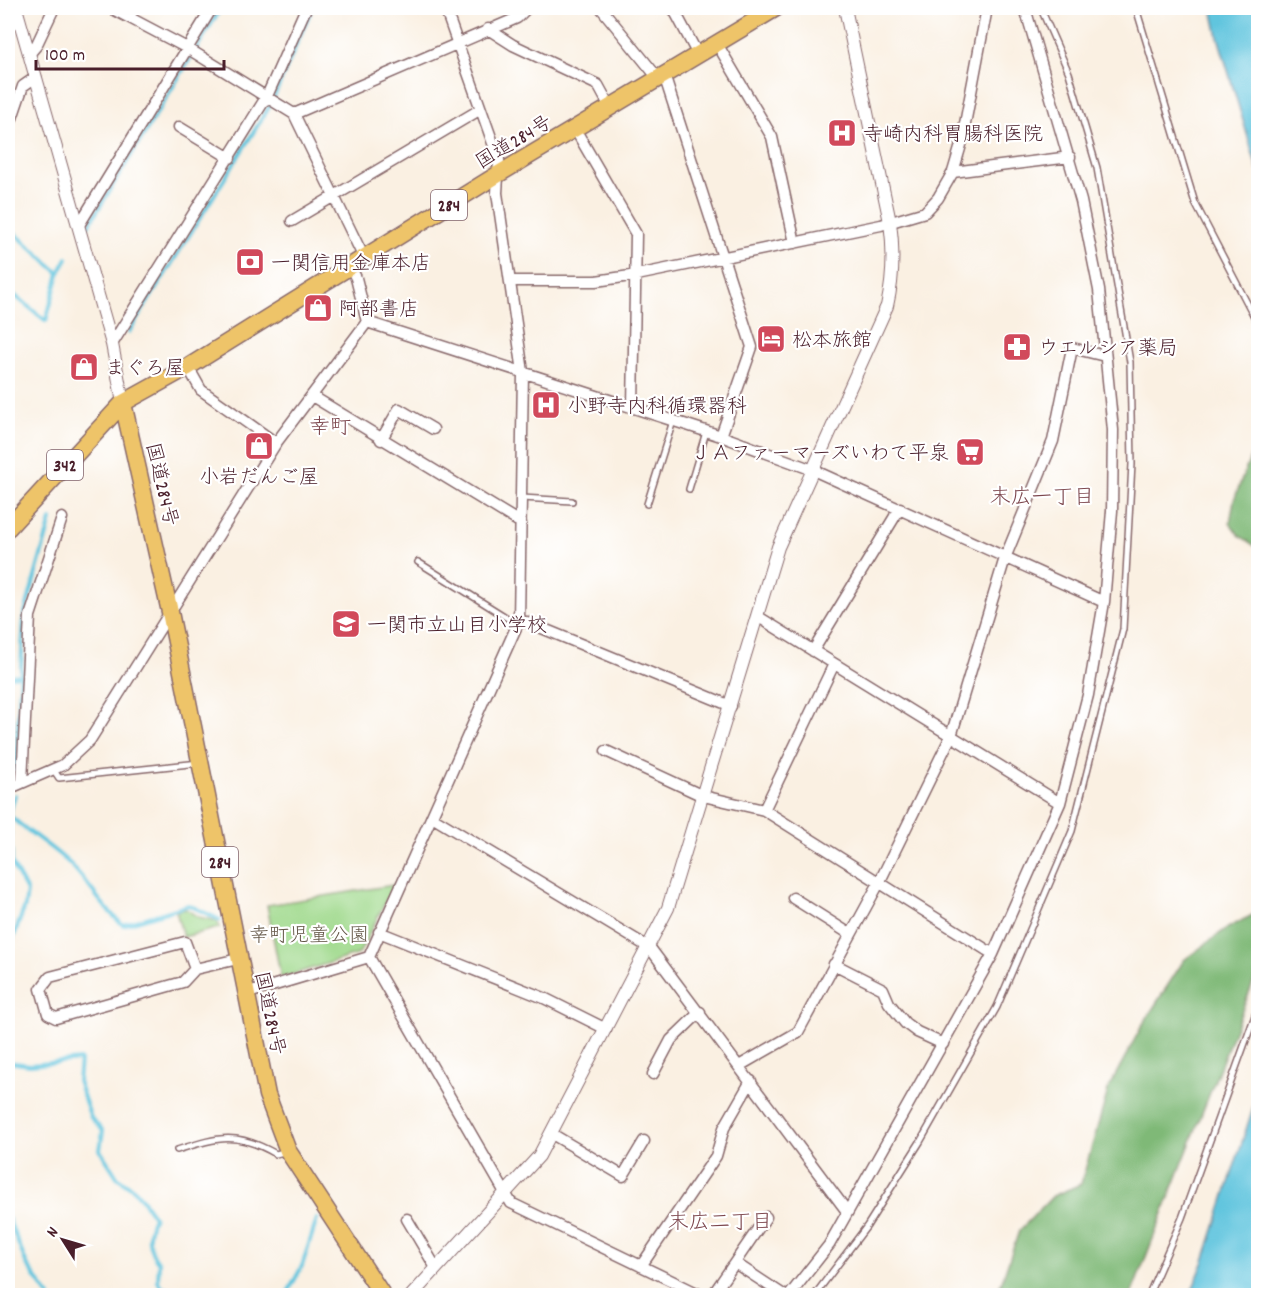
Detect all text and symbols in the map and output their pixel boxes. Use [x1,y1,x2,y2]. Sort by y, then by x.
scale bar [36,33,224,71]
text: 100 m [45,44,85,69]
street label: 国道284号 [471,110,558,177]
hospital icon: 寺崎内科胃腸科医院 [826,117,858,149]
place label: 寺崎内科胃腸科医院 [863,122,1043,150]
road number: 284 [431,190,467,220]
bank icon: 一関信用金庫本店 [234,246,266,278]
place label: 一関信用金庫本店 [271,251,431,279]
shop icon: 阿部書店 [302,292,334,324]
place label: 阿部書店 [339,297,419,325]
hotel icon: 松本旅館 [755,323,787,355]
place label: 松本旅館 [792,328,872,356]
pharmacy icon: ウエルシア薬局 [1001,331,1033,363]
place label: ウエルシア薬局 [1038,336,1178,364]
shop icon: まぐろ屋 [68,351,100,383]
place label: まぐろ屋 [105,356,185,384]
hospital icon: 小野寺内科循環器科 [530,389,562,421]
place label: 小野寺内科循環器科 [567,394,747,422]
district label: 幸町 [309,414,351,444]
shop icon: 小岩だんご屋 [243,430,275,462]
supermarket icon: ＪＡファーマーズいわて平泉 [954,436,986,468]
street label: 国道284号 [137,440,183,529]
place label: ＪＡファーマーズいわて平泉 [691,441,949,469]
road number: 342 [47,450,83,480]
place label: 小岩だんご屋 [199,465,319,493]
district label: 末広一丁目 [990,484,1095,514]
school or university icon: 一関市立山目小学校 [330,608,362,640]
place label: 一関市立山目小学校 [367,613,547,641]
road number: 284 [202,847,238,877]
park label: 幸町児童公園 [249,923,369,951]
street label: 国道284号 [246,969,291,1058]
district label: 末広二丁目 [668,1209,773,1239]
north arrow [33,1210,93,1270]
text: N [41,1222,65,1243]

